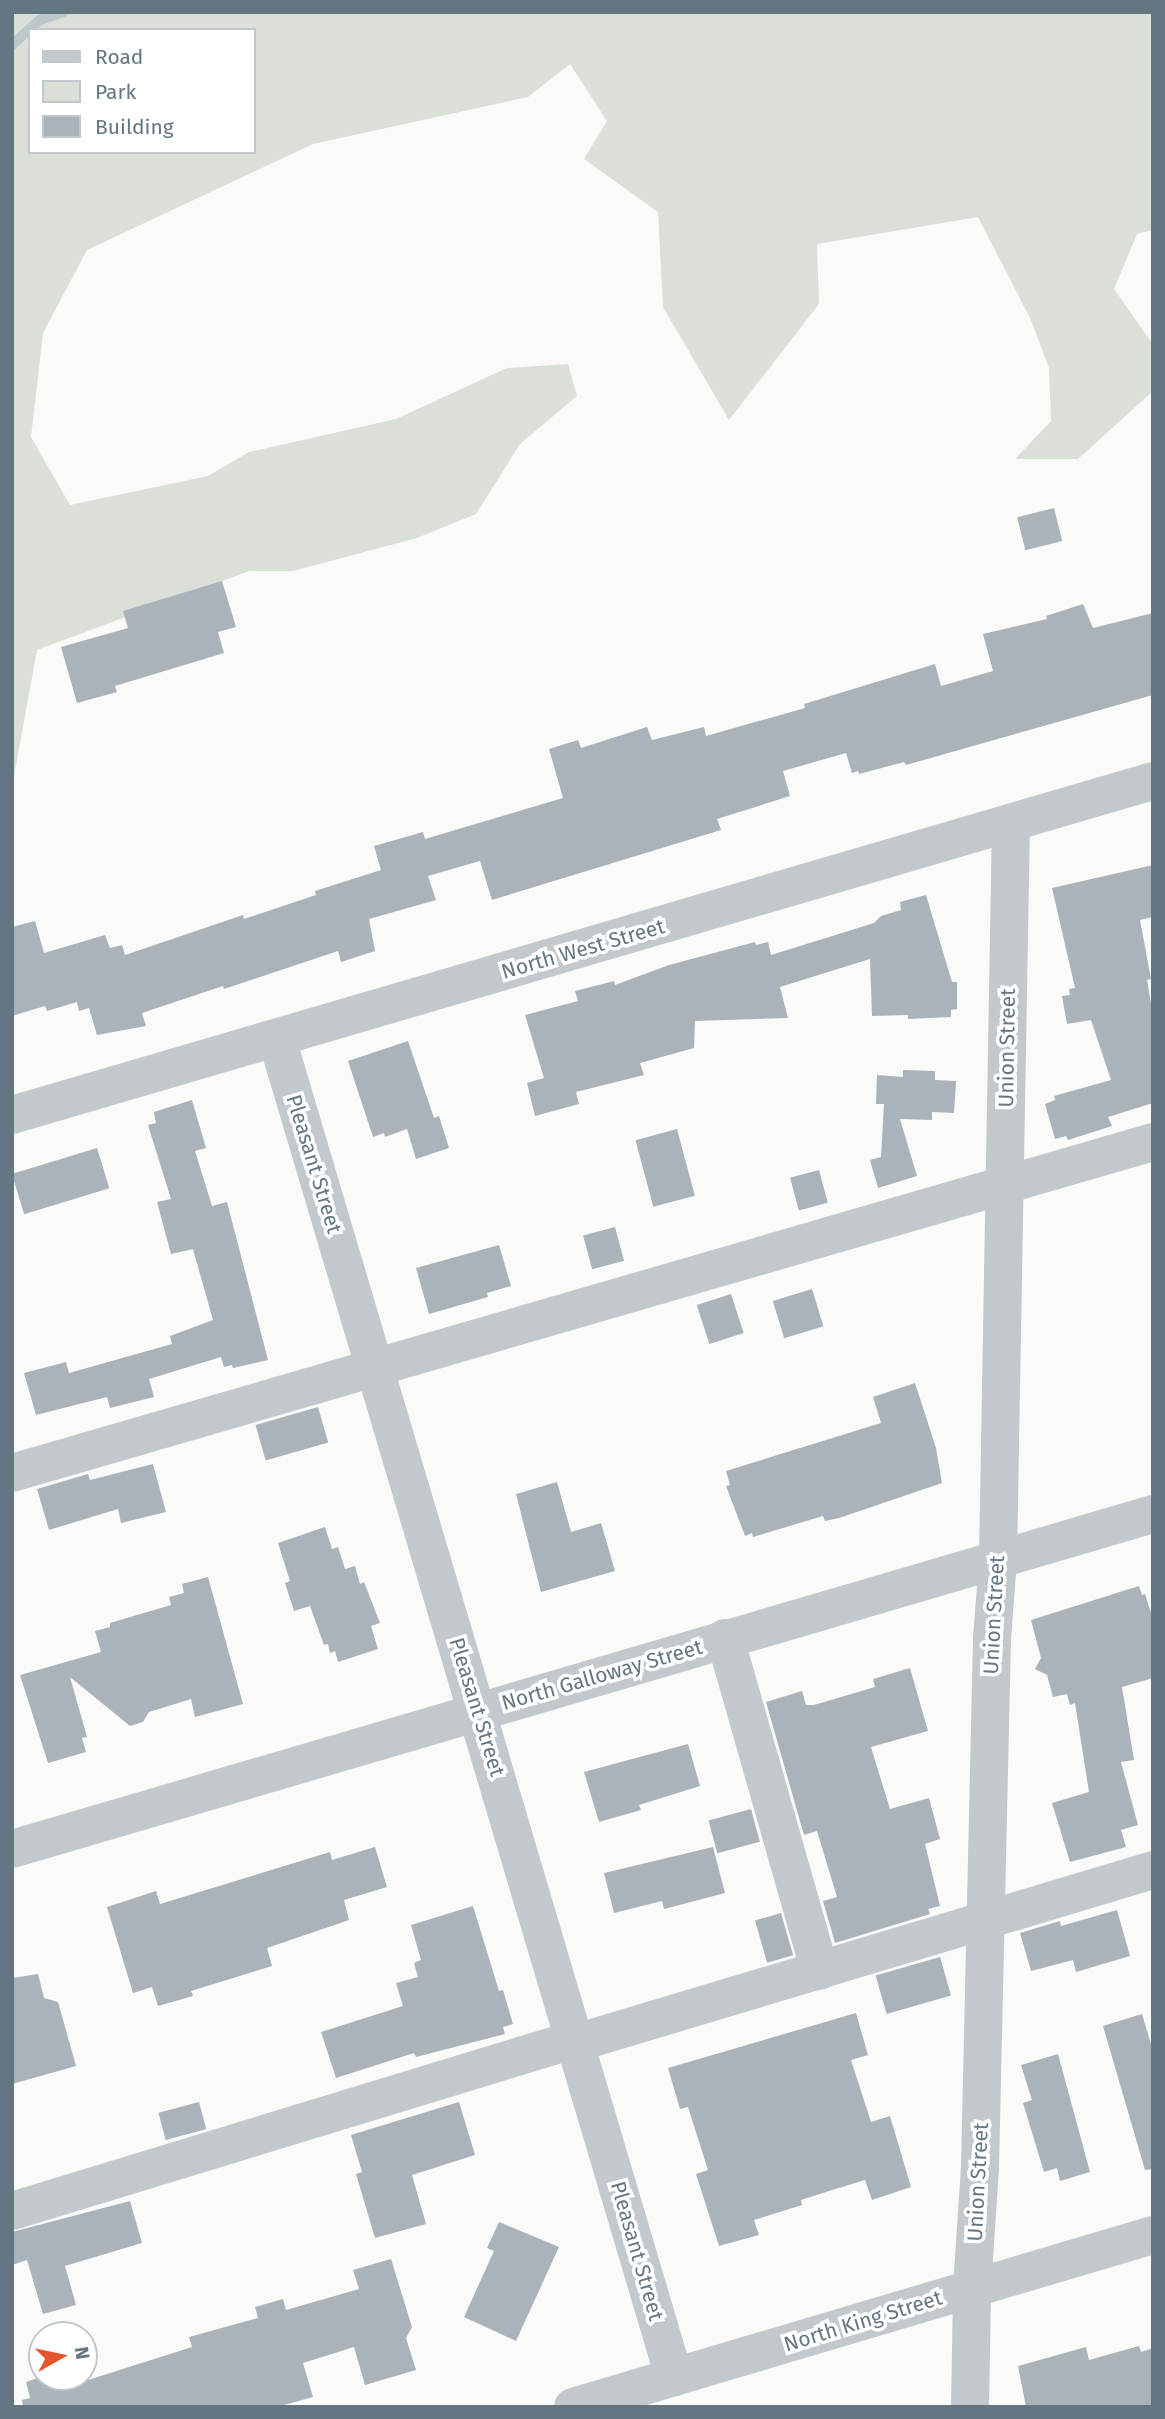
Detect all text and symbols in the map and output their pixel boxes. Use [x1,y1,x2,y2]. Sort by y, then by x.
legend [28,28,256,154]
text: Road [95,44,143,70]
text: Park [95,79,136,105]
text: Building [95,114,174,140]
street label: North West Street [498,914,668,984]
street label: Union Street [993,988,1021,1108]
street label: Pleasant Street [281,1091,347,1237]
street label: Union Street [978,1555,1010,1675]
street label: Pleasant Street [444,1634,510,1780]
street label: North Galloway Street [499,1634,705,1716]
street label: Union Street [962,2122,994,2242]
street label: Pleasant Street [605,2178,669,2324]
street label: North King Street [781,2285,945,2357]
north arrow [28,2321,98,2391]
text: N [70,2345,95,2361]

